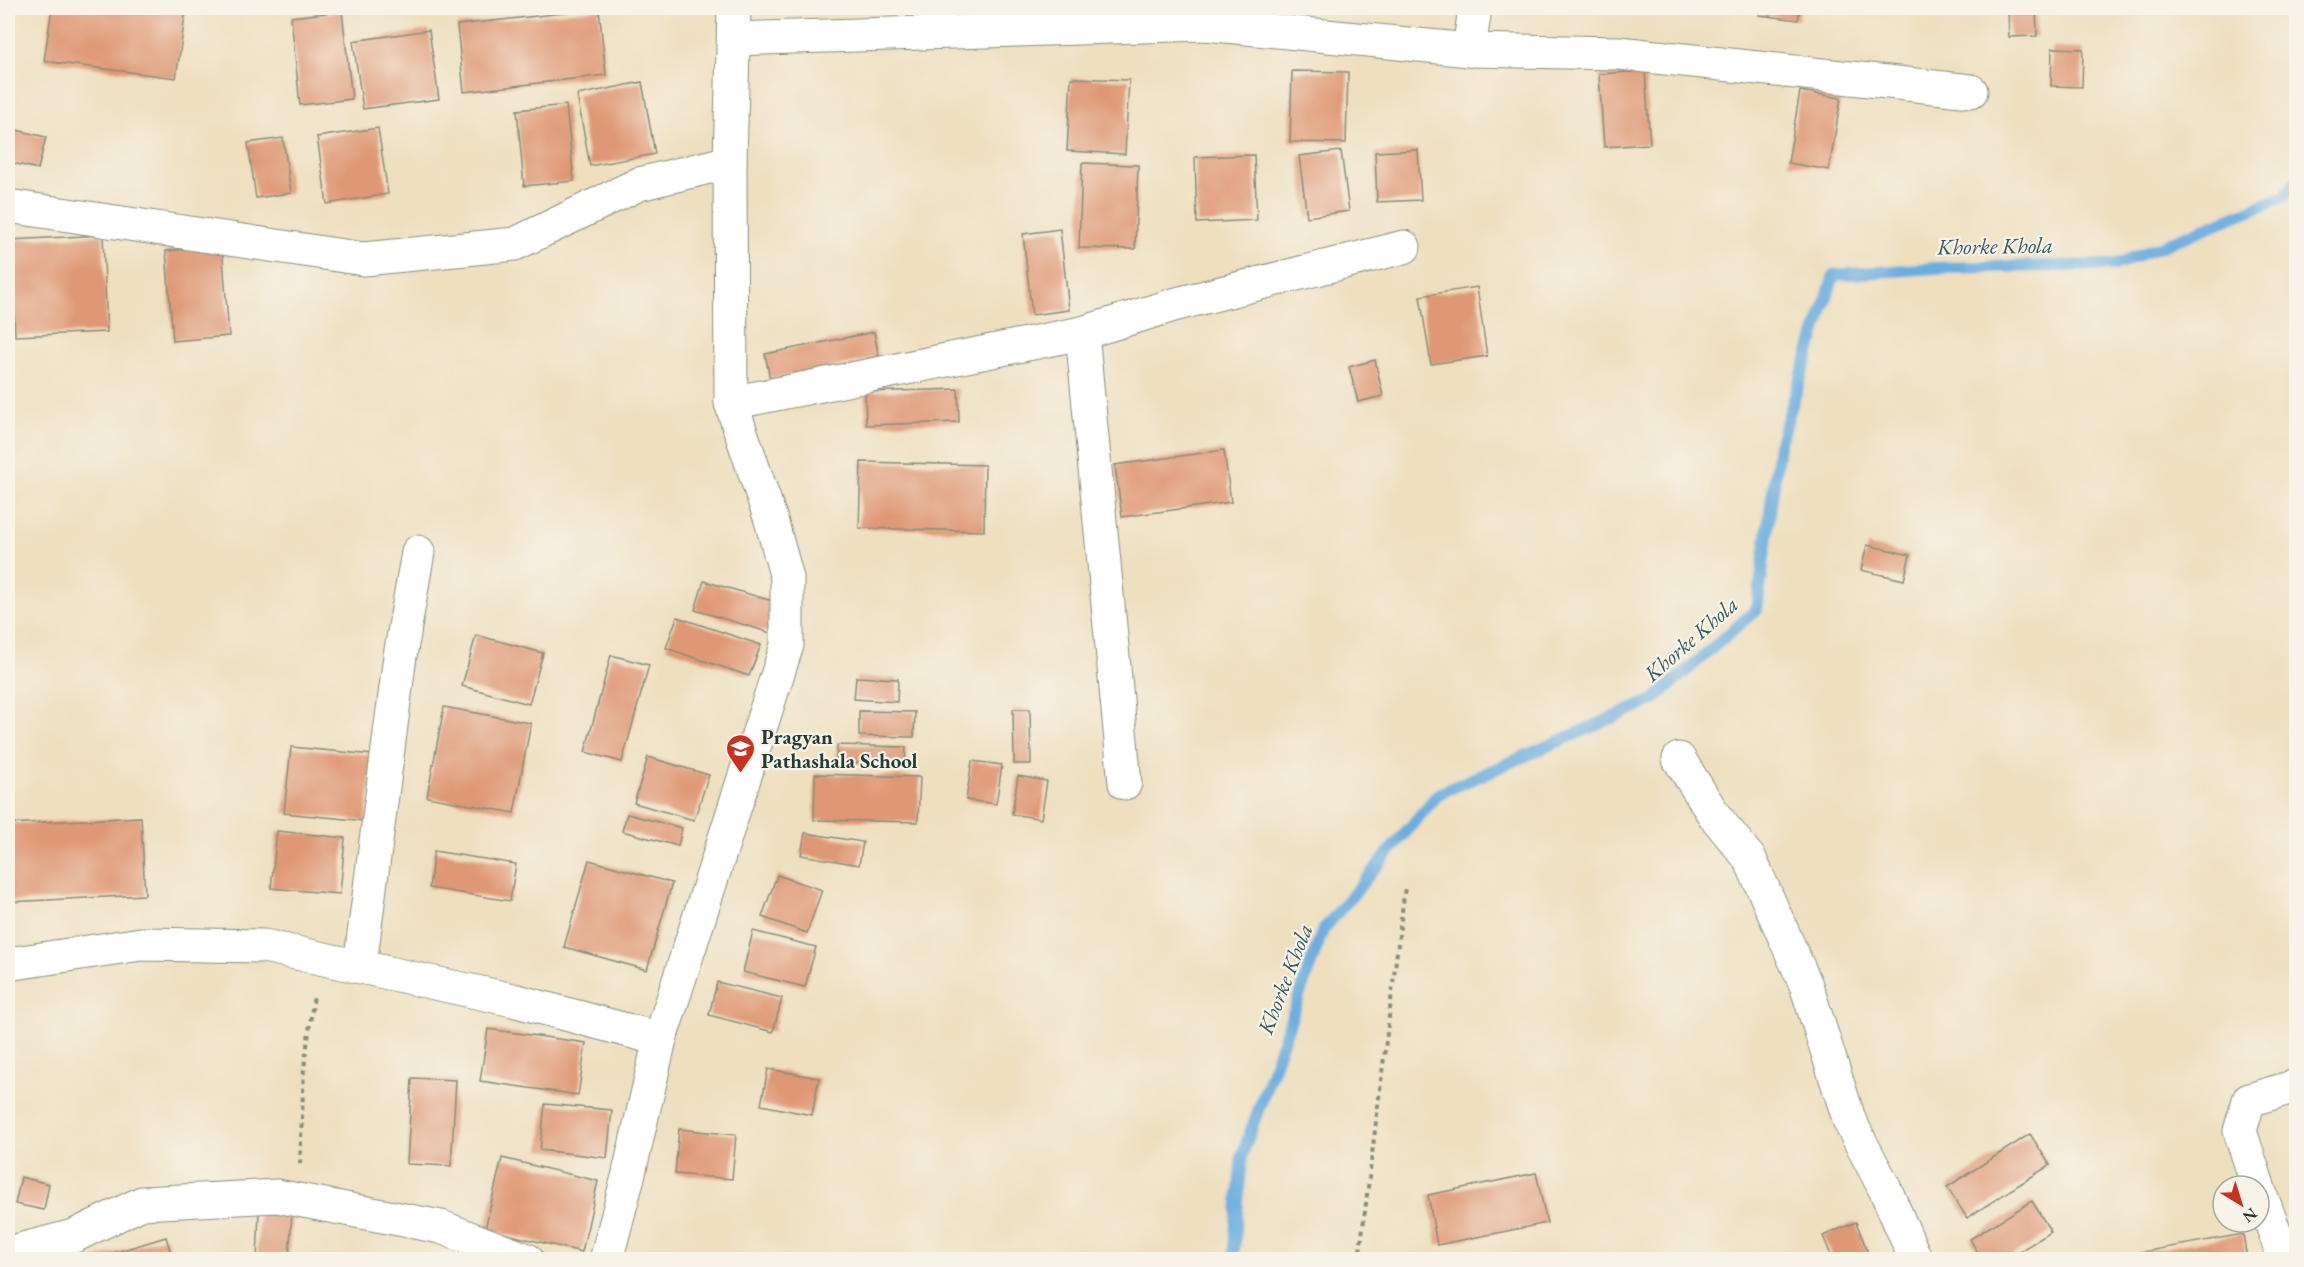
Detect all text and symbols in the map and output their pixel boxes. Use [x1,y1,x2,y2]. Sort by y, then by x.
water label: Khorke Khola [1936,230,2053,262]
water label: Khorke Khola [1637,590,1744,689]
place label: Pragyan Pathashala School [761,723,918,774]
school or university icon: Pragyan Pathashala School [724,732,756,774]
water label: Khorke Khola [1250,920,1319,1039]
north arrow [2211,1174,2271,1234]
text: N [2238,1203,2261,1228]

